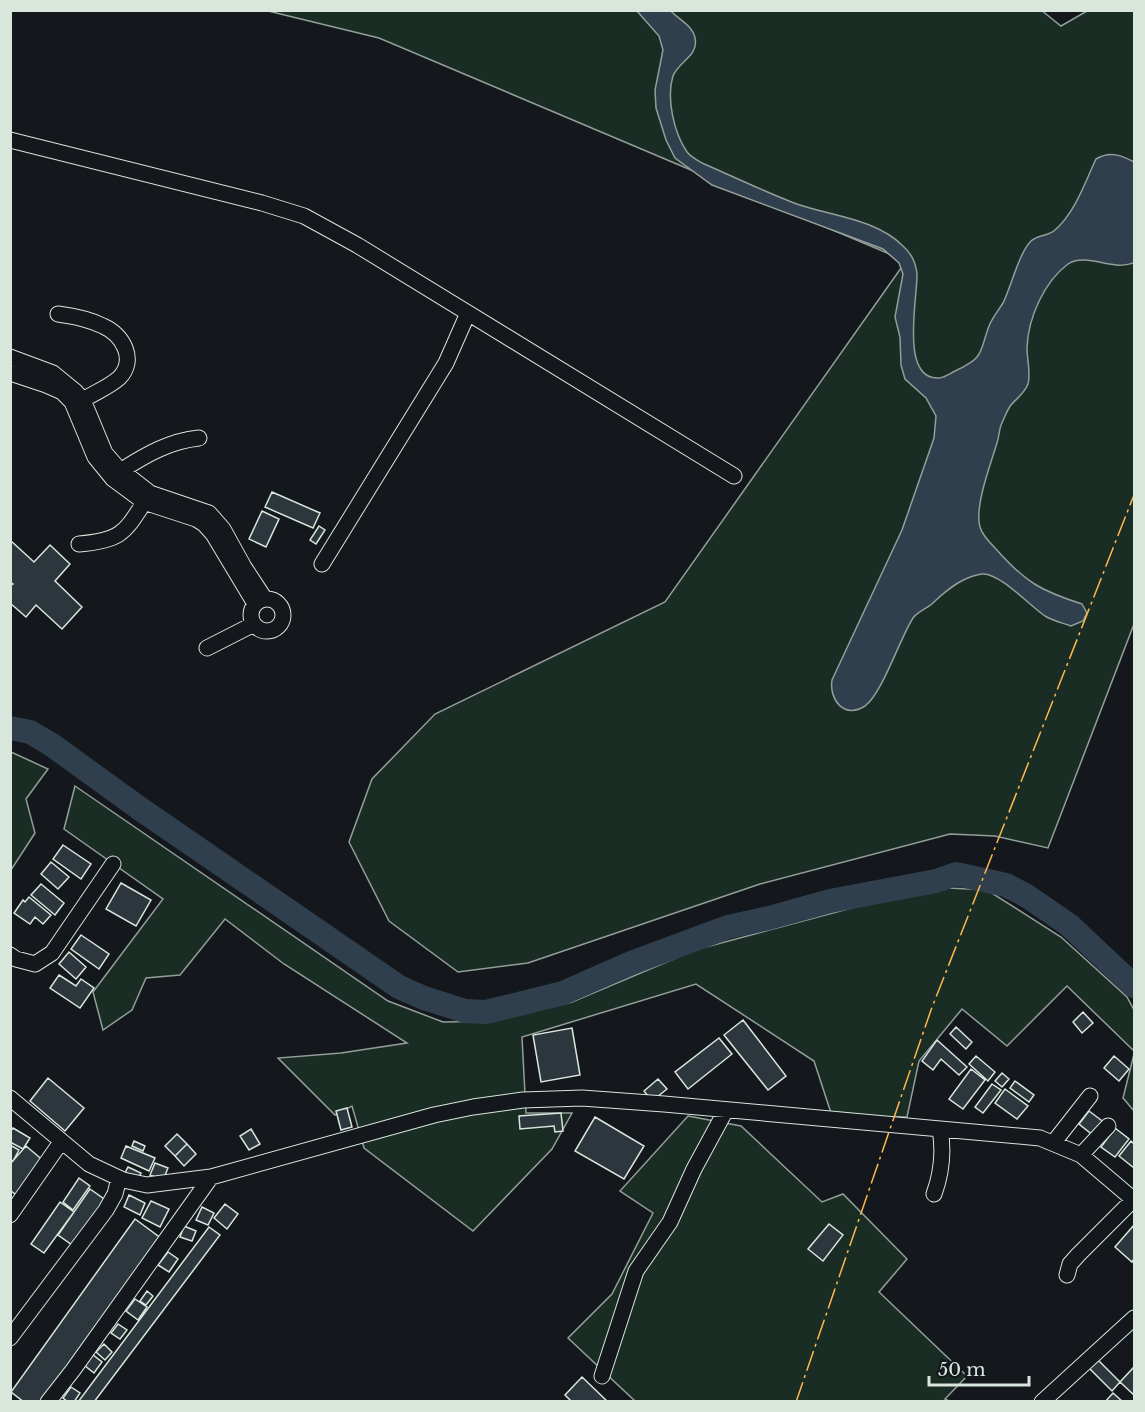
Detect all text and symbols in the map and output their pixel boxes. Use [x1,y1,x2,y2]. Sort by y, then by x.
scale bar [929,1349,1030,1387]
text: 50 m [938,1359,986,1381]

